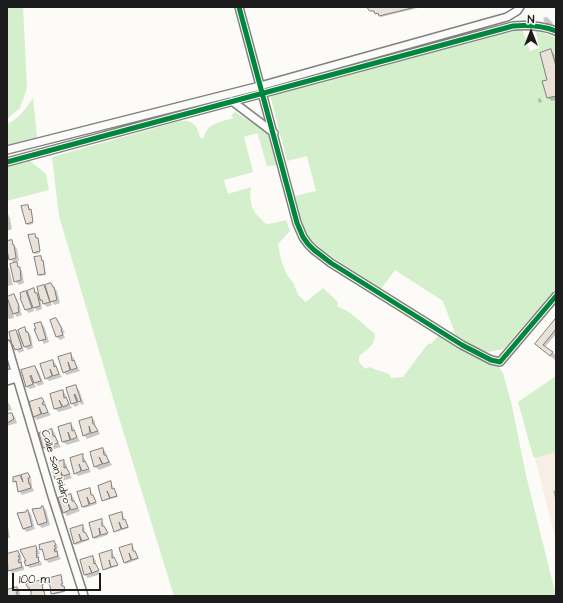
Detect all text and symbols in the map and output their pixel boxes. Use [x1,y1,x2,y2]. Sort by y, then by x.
north arrow [511,12,551,52]
text: N [528,12,534,27]
street label: Calle San Isidro [38,428,72,506]
scale bar [14,565,103,591]
text: 100 m [19,571,50,588]

